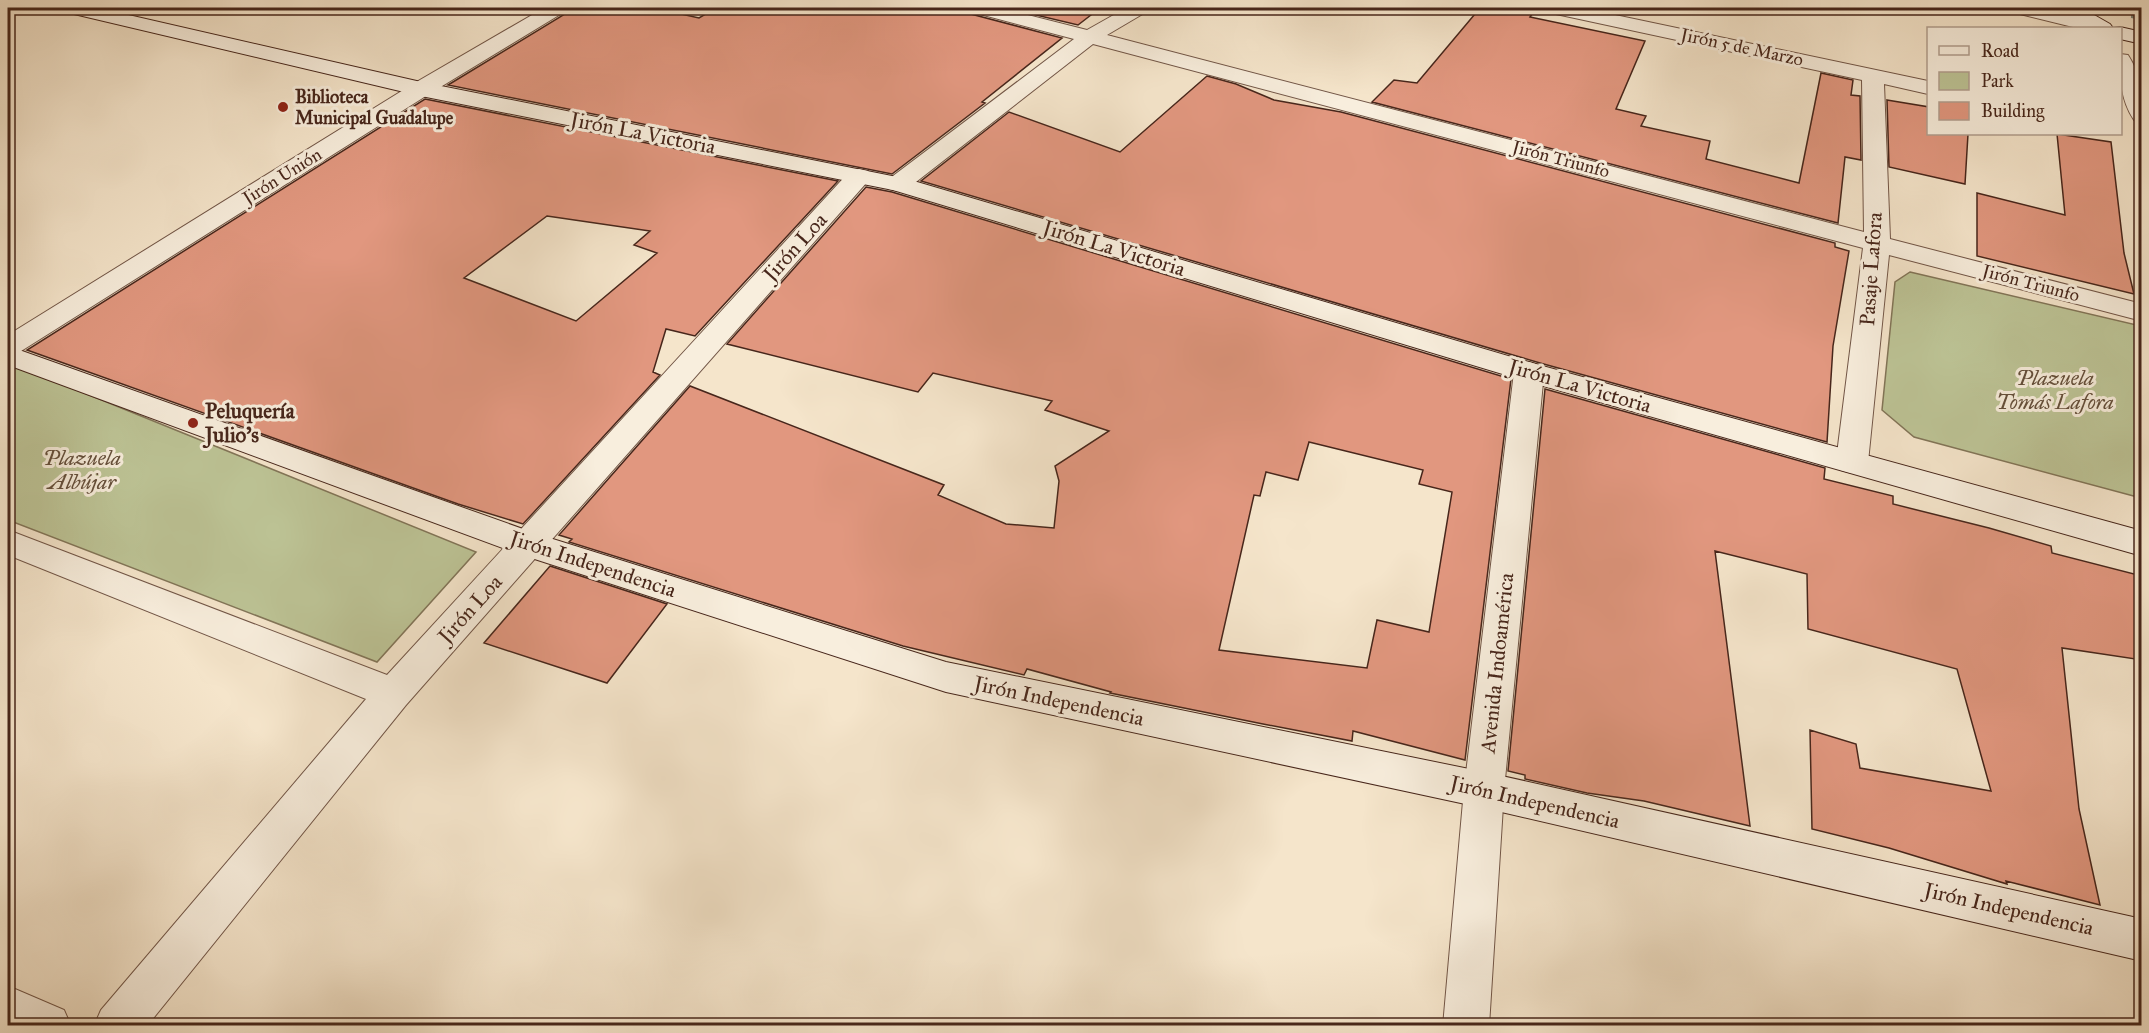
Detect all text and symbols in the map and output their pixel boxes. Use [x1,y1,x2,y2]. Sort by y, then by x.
street label: Jirón 5 de Marzo [1677,23,1805,72]
legend [1927,27,2122,135]
text: Road [1981,40,2019,62]
text: Park [1981,70,2014,92]
place label: Biblioteca Municipal Guadalupe [295,86,454,130]
marker: Biblioteca Municipal Guadalupe [276,100,290,114]
text: Building [1981,100,2045,123]
street label: Jirón La Victoria [566,106,718,160]
street label: Jirón Triunfo [1508,135,1612,183]
street label: Jirón Unión [237,143,326,211]
street label: Jirón Loa [756,207,833,288]
street label: Pasaje Lafora [1854,211,1888,327]
street label: Jirón La Victoria [1038,213,1188,282]
street label: Jirón Triunfo [1978,259,2082,307]
street label: Jirón La Victoria [1504,353,1655,419]
park label: Plazuela Tomás Lafora [1996,365,2114,415]
place label: Peluquería Julio's [202,398,296,449]
marker: Peluquería Julio's [186,416,200,430]
park label: Plazuela Albújar [43,445,121,495]
street label: Jirón Independencia [505,524,679,603]
street label: Jirón Loa [431,569,508,650]
street label: Avenida Indoamérica [1475,572,1519,755]
street label: Jirón Independencia [970,670,1146,732]
street label: Jirón Independencia [1446,769,1622,834]
street label: Jirón Independencia [1920,876,2096,941]

